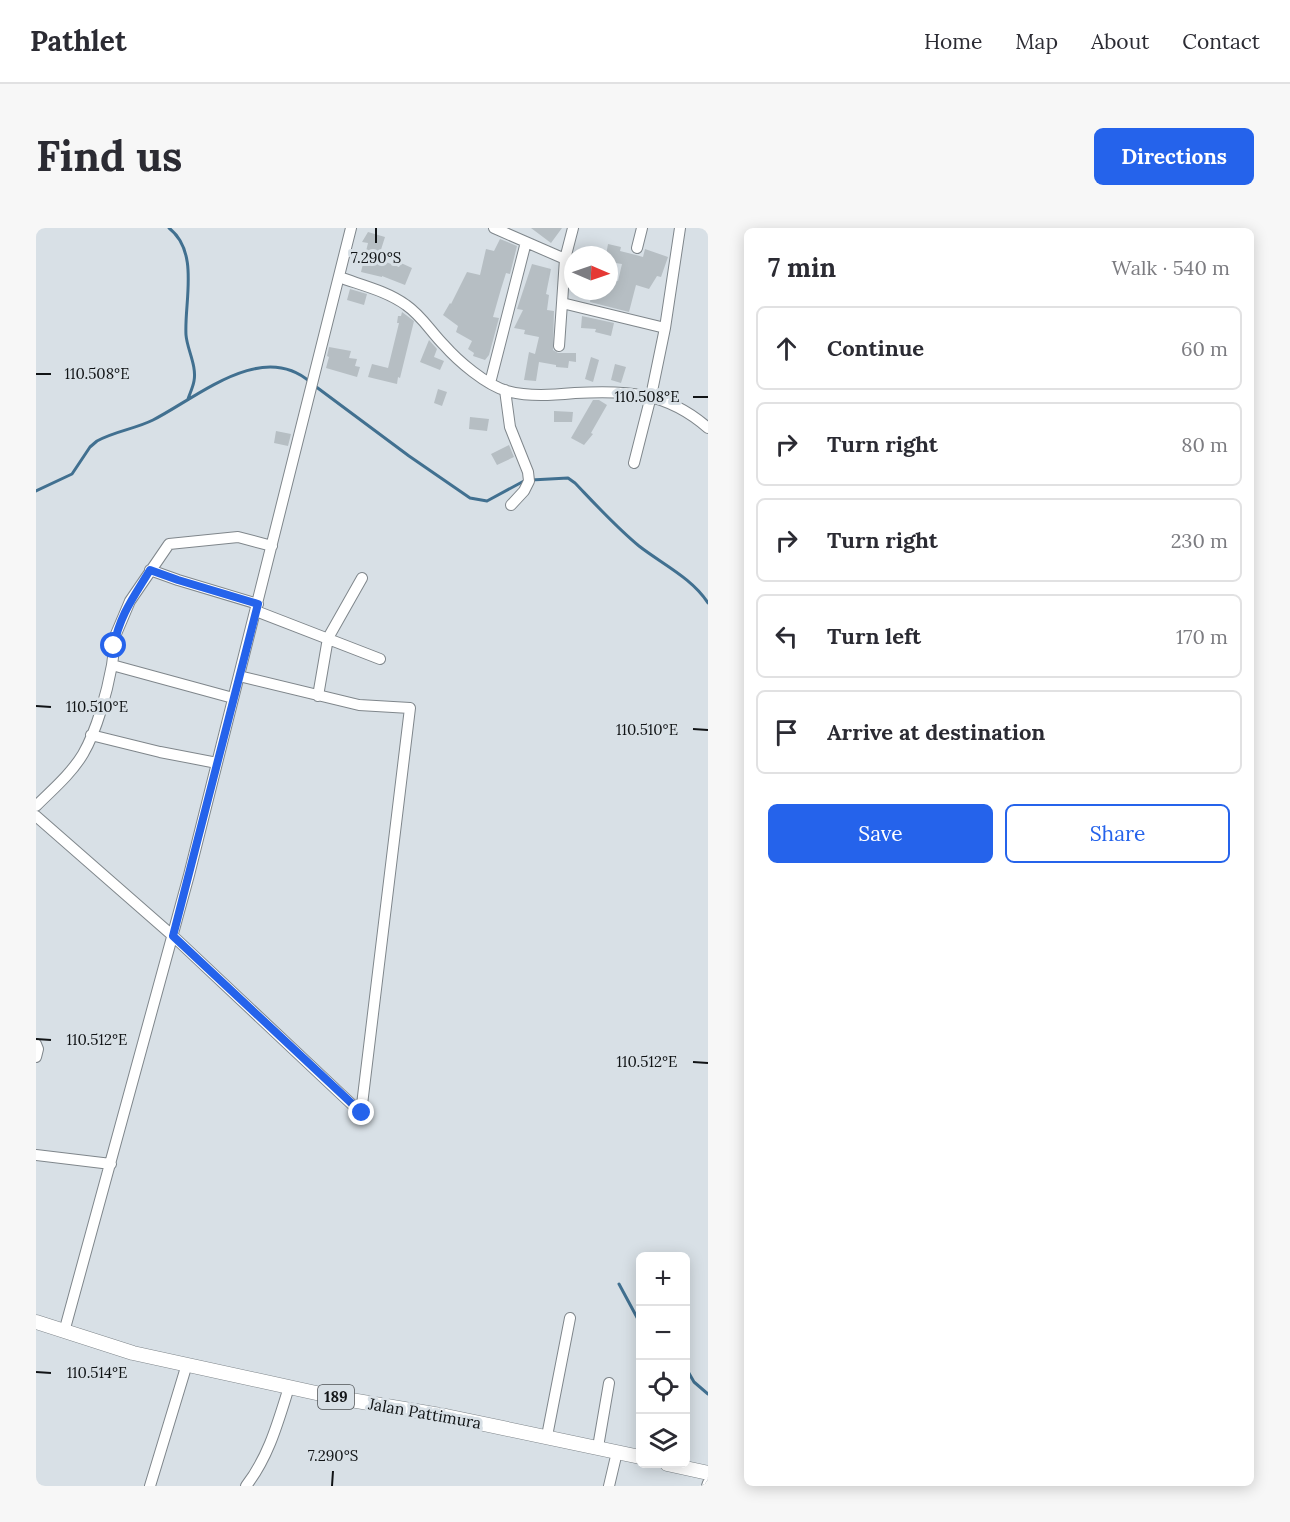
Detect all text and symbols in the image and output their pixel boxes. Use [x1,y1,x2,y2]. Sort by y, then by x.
text: Pathlet [30,23,127,59]
text: Home [924,28,982,55]
text: Map [1015,28,1058,55]
text: About [1091,28,1149,55]
text: Contact [1182,28,1260,55]
button: Directions [1094,128,1254,185]
text: Find us [36,129,182,183]
north arrow [564,246,618,300]
text: 7.290°S [351,248,401,267]
text: 7 min [768,251,836,284]
text: Walk · 540 m [1112,255,1230,280]
icon: ahead [770,332,803,365]
text: Continue [827,334,924,362]
text: 60 m [1181,336,1228,361]
text: 110.508°E [64,364,130,383]
text: 110.508°E [614,387,680,406]
icon: right [770,428,803,461]
text: Turn right [827,430,938,458]
text: 80 m [1181,432,1228,457]
icon: right [770,524,803,557]
text: Turn right [827,526,938,554]
text: 230 m [1171,528,1228,553]
icon: left [770,620,803,653]
text: Turn left [827,622,921,650]
text: 170 m [1176,624,1228,649]
route start [100,632,126,658]
text: 110.510°E [66,697,128,716]
icon: arrive [770,716,803,749]
text: Arrive at destination [827,718,1045,746]
text: 110.510°E [616,720,678,739]
button: Save [768,804,993,863]
button: Share [1005,804,1230,863]
text: 110.512°E [67,1030,127,1049]
text: 110.512°E [617,1052,677,1071]
route end [348,1099,374,1125]
map controls [636,1252,690,1468]
button: + [636,1252,690,1306]
button: − [636,1306,690,1360]
button: locate [636,1360,690,1414]
text: 110.514°E [67,1363,127,1382]
road number: 189 [318,1385,354,1409]
street label: Jalan Pattimura [366,1393,483,1433]
button: layers [636,1414,690,1468]
text: 7.290°S [308,1446,358,1465]

